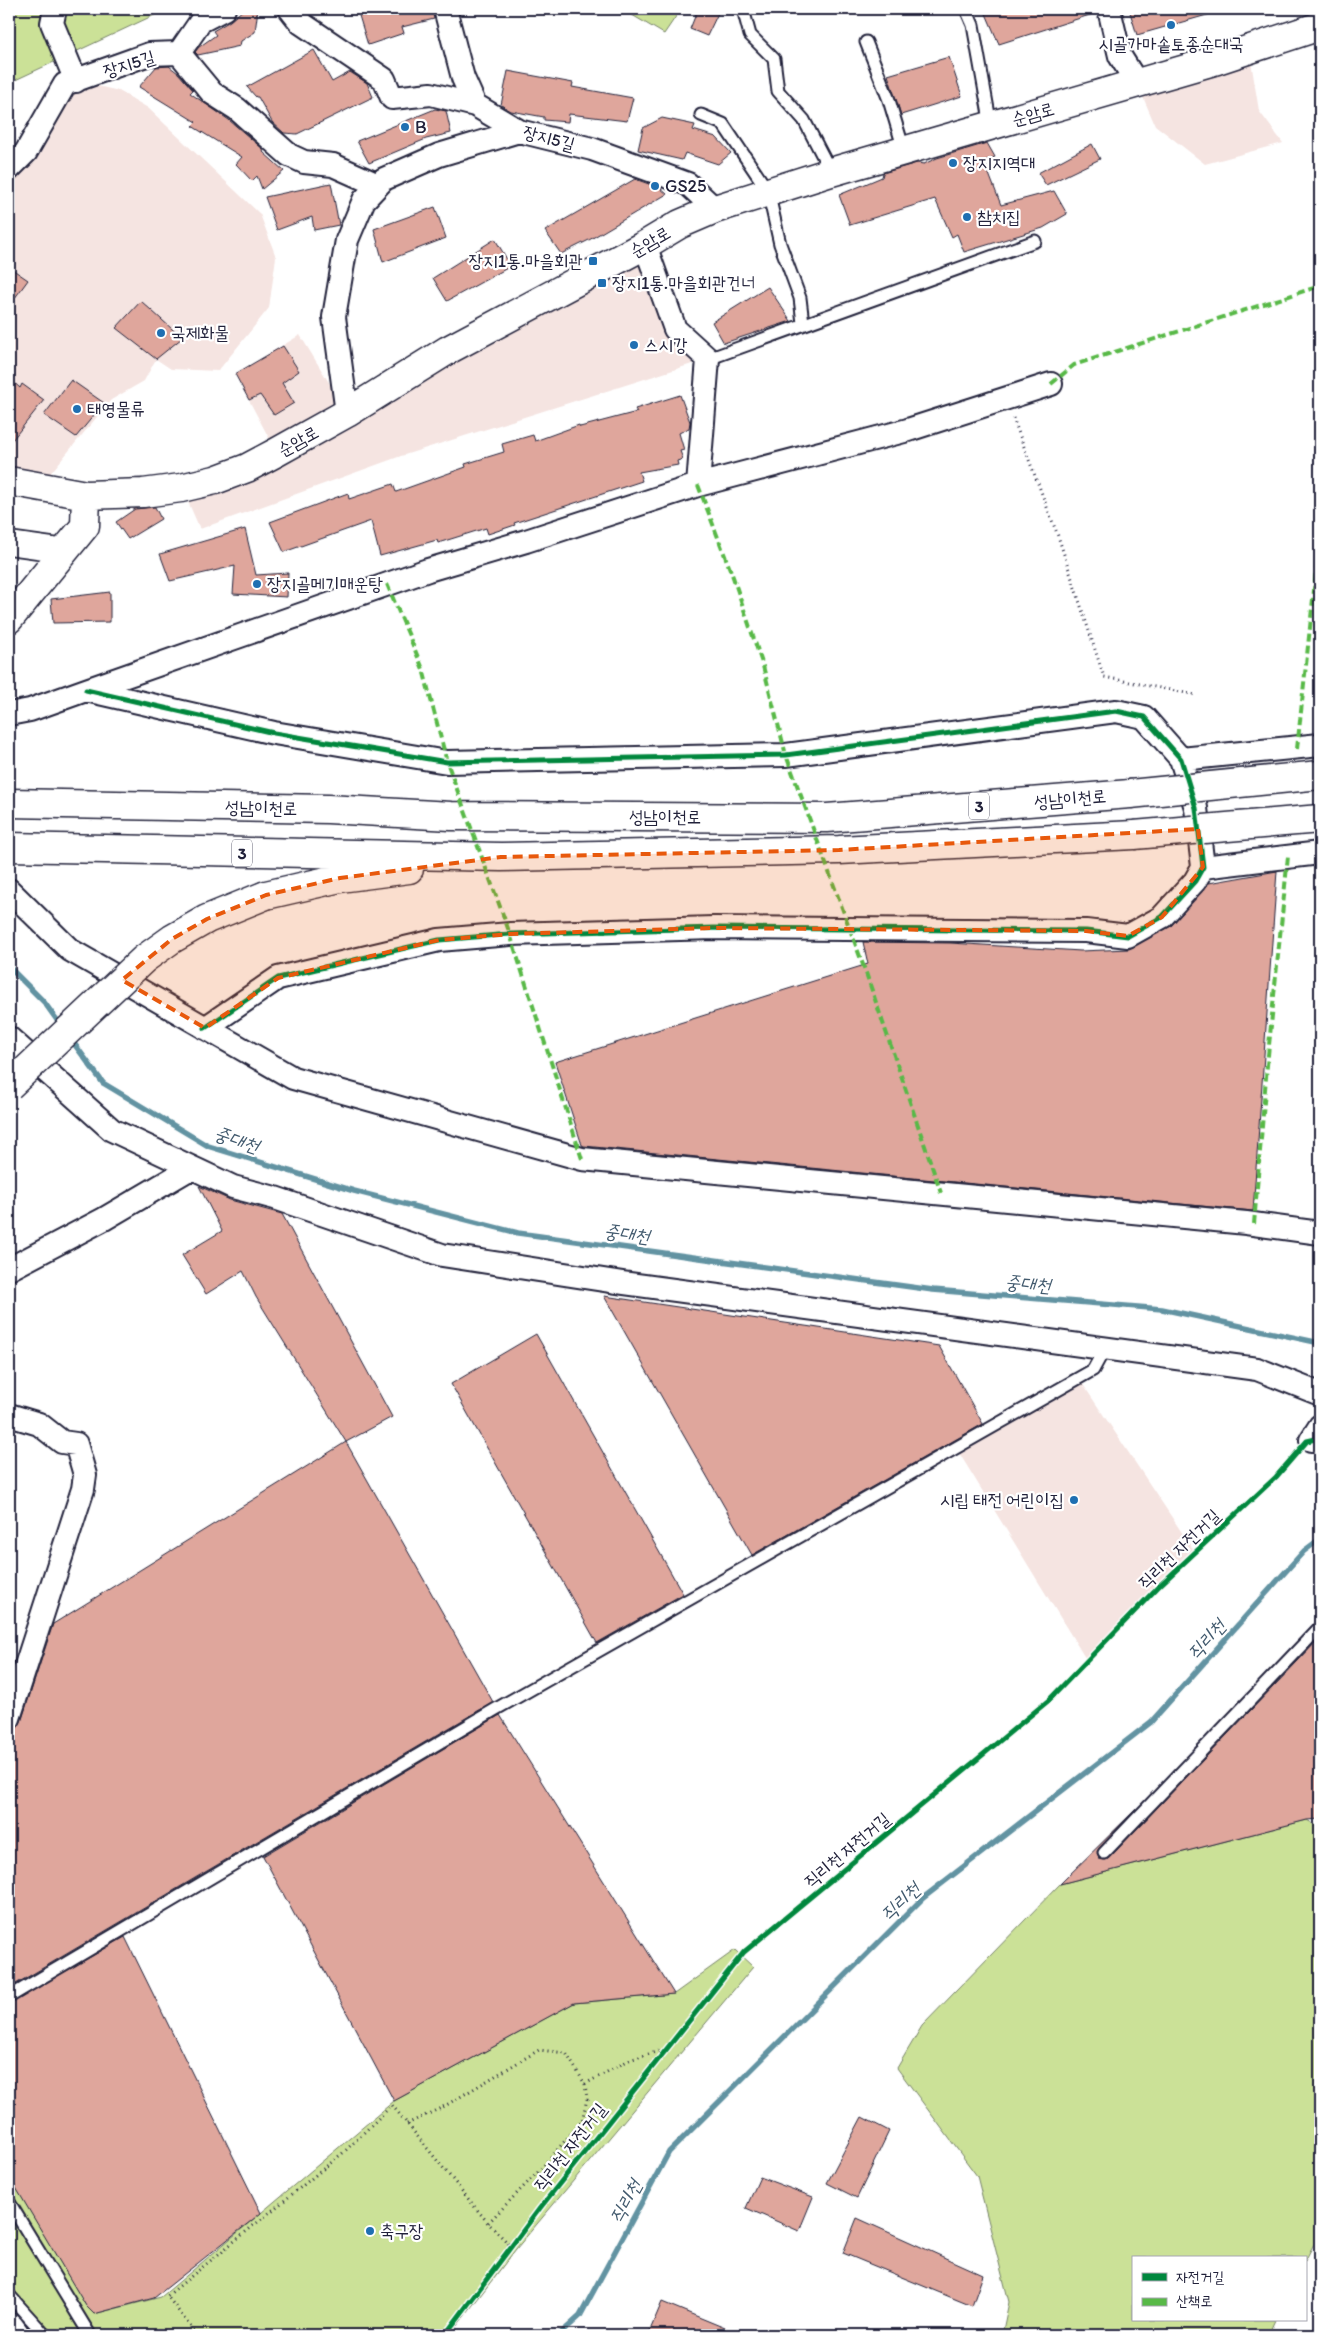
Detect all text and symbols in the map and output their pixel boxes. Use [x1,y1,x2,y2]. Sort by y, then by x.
marker: 시골가마솥토종순대국 [1165,19,1177,31]
place label: 시골가마솥토종순대국 [1099,33,1243,55]
street label: 장지5길 [100,46,158,82]
street label: 순암로 [1009,97,1057,131]
place label: B [415,116,427,138]
marker: B [399,121,411,133]
street label: 장지5길 [521,121,578,156]
place label: 장지지역대 [963,152,1035,174]
marker: 장지지역대 [947,157,959,169]
place label: GS25 [665,175,706,197]
marker: GS25 [649,180,661,192]
place label: 참치집 [977,206,1020,228]
marker: 참치집 [961,211,973,223]
street label: 순암로 [626,222,674,262]
place label: 장지1통.마을회관 [469,250,583,272]
marker: 장지1통.마을회관 [587,255,599,267]
place label: 장지1통.마을회관건너 [612,272,755,294]
marker: 장지1통.마을회관건너 [596,277,608,289]
place label: 국제화물 [171,322,229,344]
marker: 국제화물 [155,327,167,339]
place label: 스시강 [644,334,688,356]
marker: 스시강 [628,339,640,351]
place label: 태영물류 [87,398,145,420]
marker: 태영물류 [71,403,83,415]
street label: 순암로 [274,421,322,461]
place label: 장지골메기매운탕 [267,573,383,595]
marker: 장지골메기매운탕 [251,578,263,590]
street label: 성남이천로 [1033,785,1107,813]
road number: 3 [969,792,989,819]
street label: 성남이천로 [225,796,297,820]
street label: 성남이천로 [629,806,701,828]
road number: 3 [232,840,252,866]
water label: 중대천 [211,1121,264,1158]
water label: 중대천 [603,1219,653,1248]
water label: 중대천 [1004,1270,1054,1297]
place label: 시립 태전 어린이집 [940,1489,1064,1511]
marker: 시립 태전 어린이집 [1068,1494,1080,1506]
street label: 직리천 자전거길 [1133,1504,1225,1594]
water label: 직리천 [1182,1613,1231,1664]
street label: 직리천 자전거길 [800,1807,895,1892]
water label: 직리천 [876,1876,926,1925]
street label: 직리천 자전거길 [529,2098,611,2195]
water label: 직리천 [604,2174,647,2227]
place label: 축구장 [380,2220,423,2242]
marker: 축구장 [364,2225,376,2237]
legend [1132,2256,1306,2322]
text: 자전거길 [1176,2268,1224,2286]
text: 산책로 [1176,2292,1212,2310]

